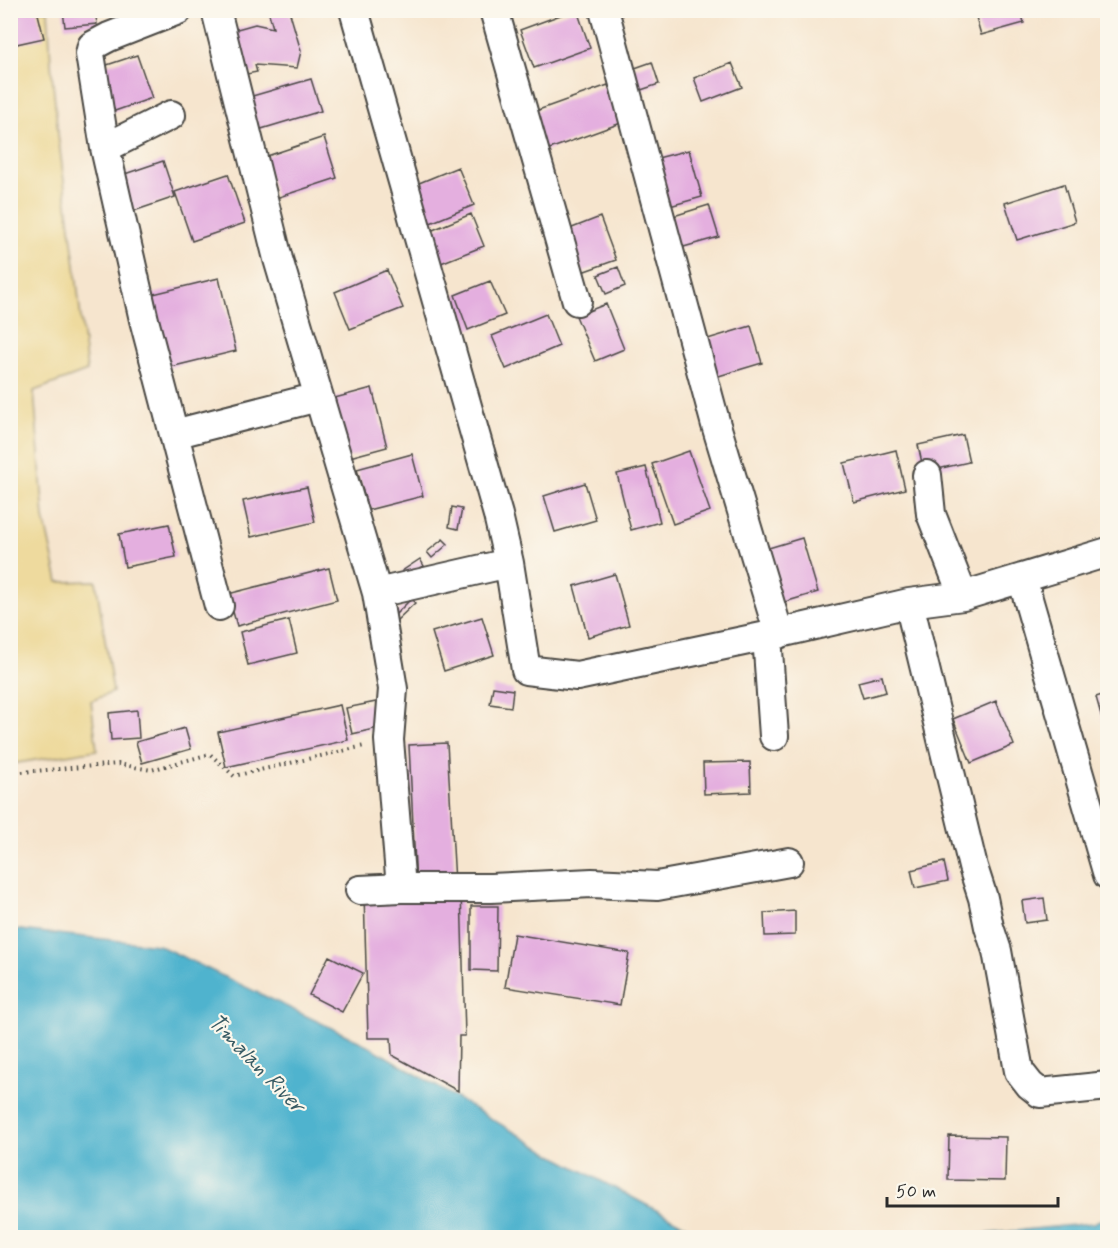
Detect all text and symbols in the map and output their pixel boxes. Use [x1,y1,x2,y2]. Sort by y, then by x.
water label: Timalan River [202,1008,312,1122]
scale bar [887,1170,1058,1208]
text: 50 m [896,1180,936,1204]

